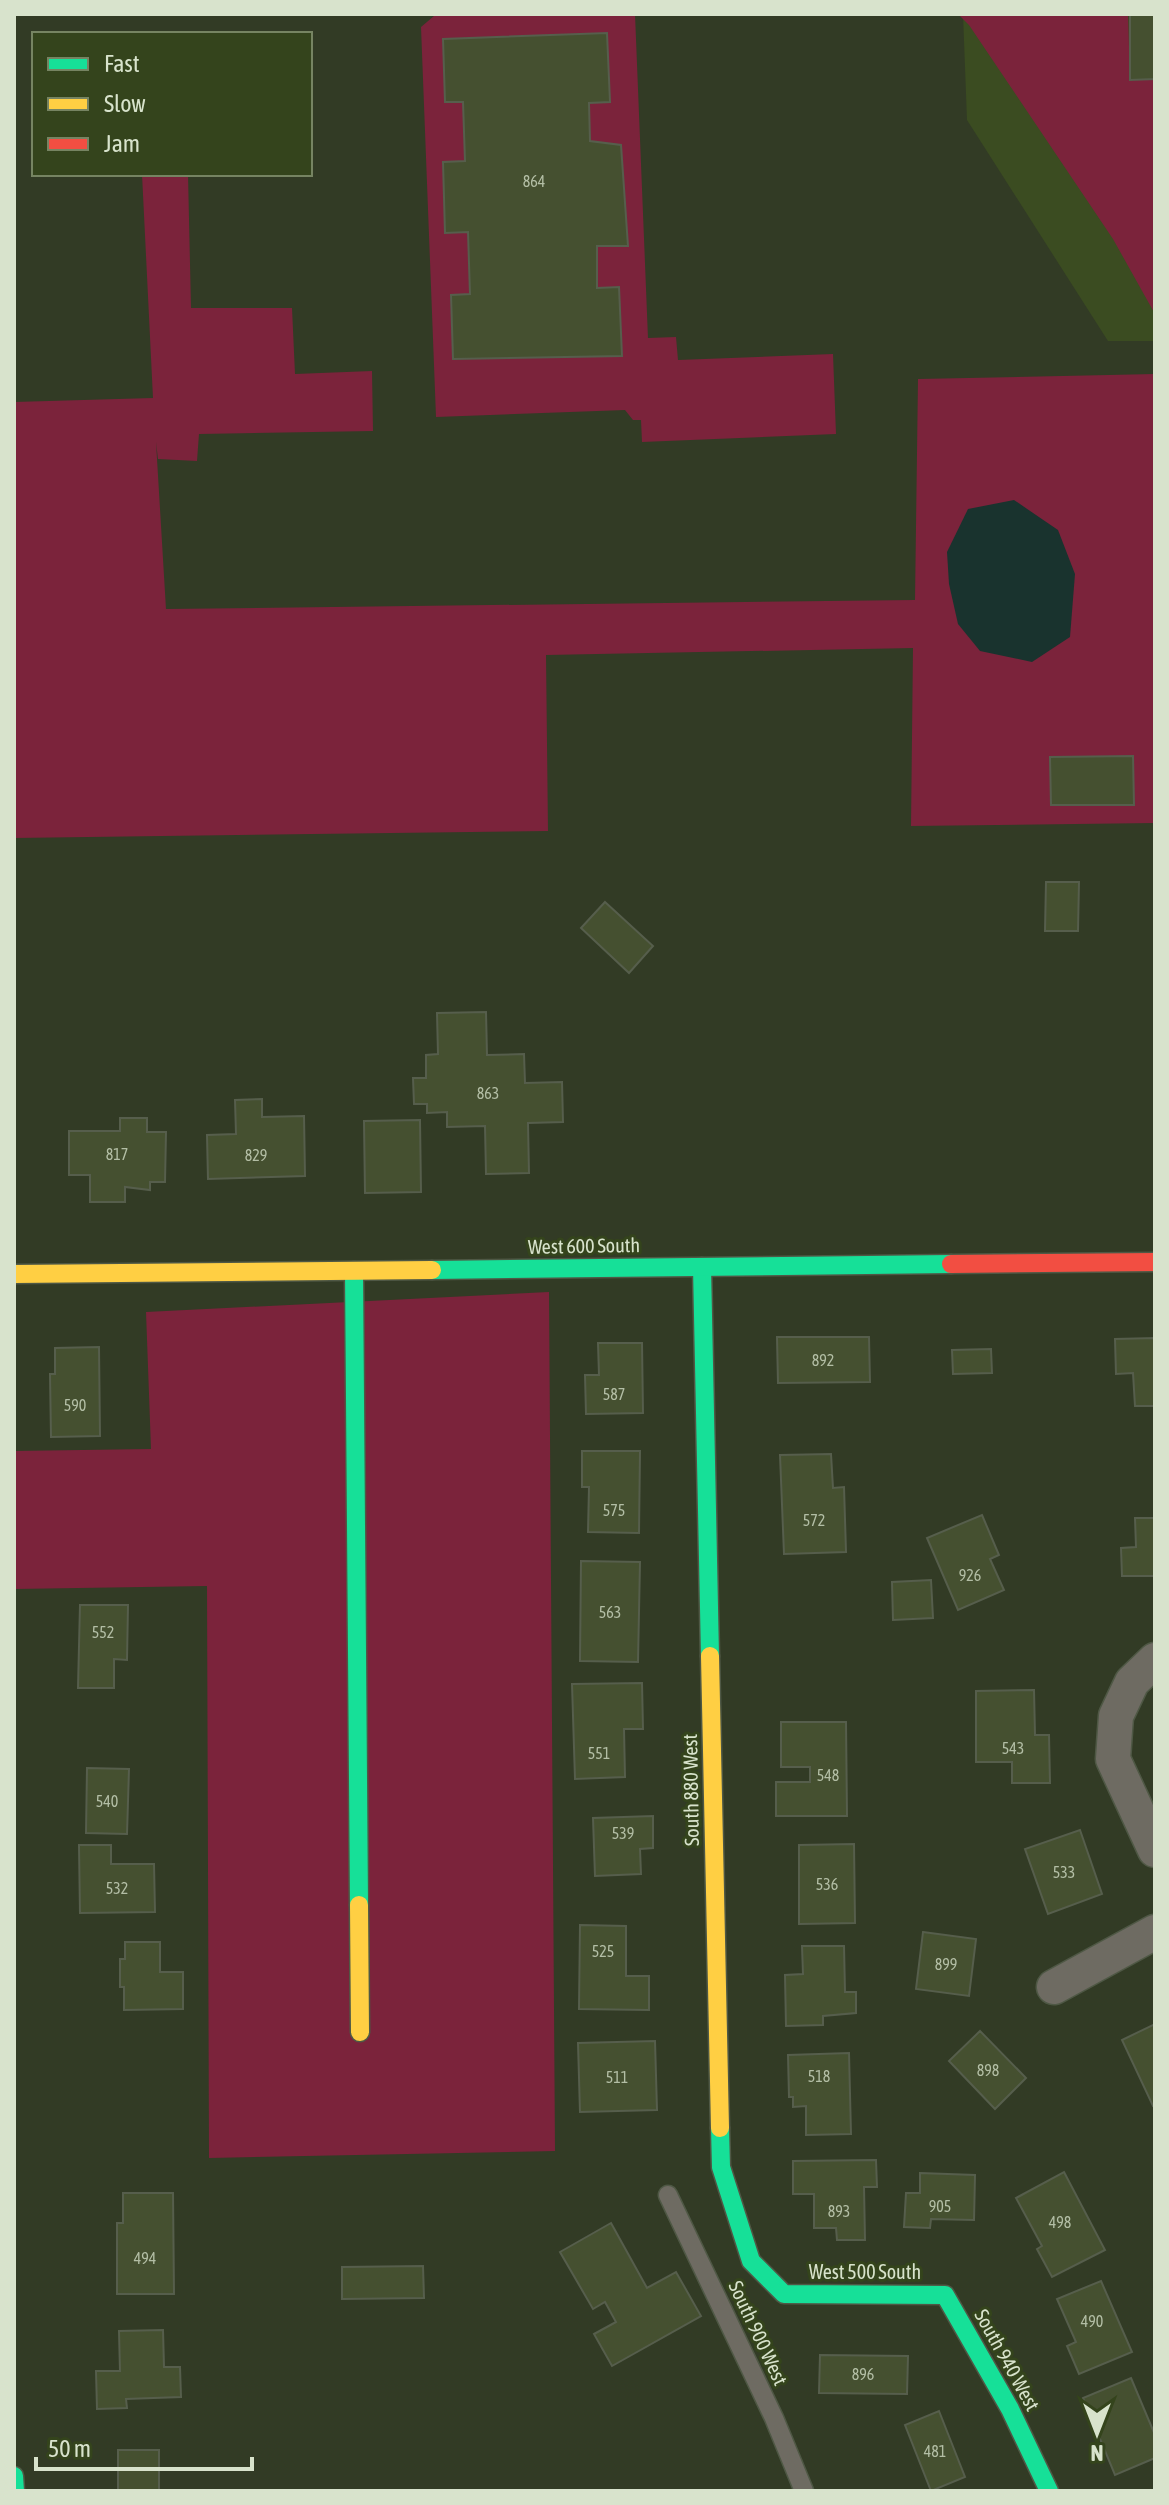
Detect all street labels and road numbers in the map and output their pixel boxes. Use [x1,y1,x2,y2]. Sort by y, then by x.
street label: West 600 South [528,1233,640,1258]
street label: South 880 West [678,1733,703,1846]
street label: West 500 South [809,2260,921,2283]
street label: South 900 West [724,2277,793,2389]
street label: South 940 West [970,2305,1045,2415]

